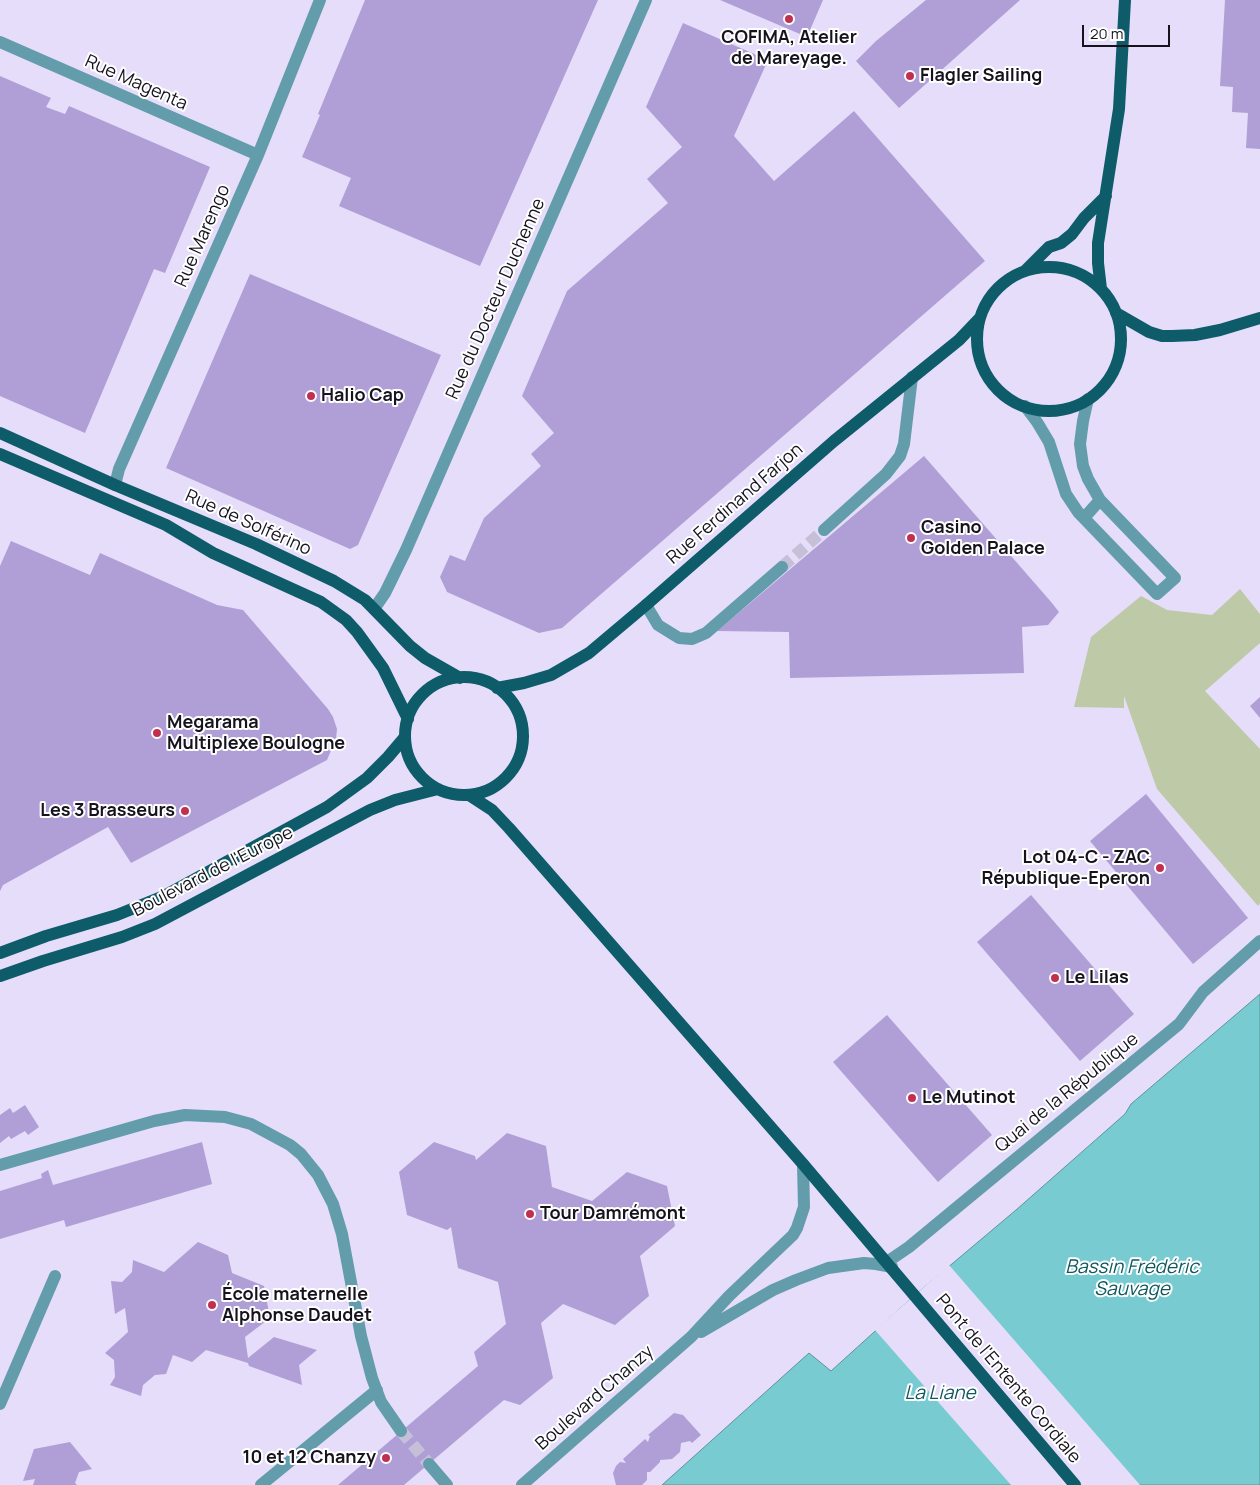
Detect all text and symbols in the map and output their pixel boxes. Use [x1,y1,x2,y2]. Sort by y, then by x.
marker: COFIMA, Atelier de Mareyage. [783,13,795,25]
scale bar [1085,15,1172,47]
text: 20 m [1090,23,1123,44]
place label: COFIMA, Atelier de Mareyage. [721,27,857,70]
street label: Rue Magenta [81,51,191,115]
place label: Flagler Sailing [920,65,1042,87]
marker: Flagler Sailing [904,70,916,82]
street label: Rue Marengo [171,181,235,291]
street label: Rue du Docteur Duchenne [442,195,550,403]
place label: Halio Cap [321,385,404,407]
marker: Halio Cap [305,390,317,402]
street label: Rue Ferdinand Farjon [663,439,807,569]
street label: Rue de Solférino [182,486,314,560]
place label: Casino Golden Palace [921,517,1045,560]
marker: Casino Golden Palace [905,532,917,544]
place label: Megarama Multiplexe Boulogne [167,712,345,754]
marker: Megarama Multiplexe Boulogne [151,727,163,739]
place label: Les 3 Brasseurs [40,800,175,822]
marker: Les 3 Brasseurs [179,805,191,817]
street label: Boulevard de l'Europe [129,822,297,922]
place label: Lot 04-C - ZAC République-Eperon [981,847,1150,890]
marker: Lot 04-C - ZAC République-Eperon [1154,862,1166,874]
place label: Le Lilas [1065,967,1129,989]
marker: Le Lilas [1049,972,1061,984]
street label: Quai de la République [991,1029,1143,1157]
place label: Le Mutinot [922,1087,1016,1109]
marker: Le Mutinot [906,1092,918,1104]
place label: Tour Damrémont [540,1203,686,1225]
marker: Tour Damrémont [524,1208,536,1220]
water label: Bassin Frédéric Sauvage [1065,1257,1199,1301]
place label: École maternelle Alphonse Daudet [222,1284,372,1326]
street label: Pont de l'Entente Cordiale [931,1290,1085,1468]
marker: École maternelle Alphonse Daudet [206,1299,218,1311]
street label: Boulevard Chanzy [532,1341,658,1455]
water label: La Liane [904,1383,976,1405]
place label: 10 et 12 Chanzy [243,1447,376,1469]
marker: 10 et 12 Chanzy [380,1452,392,1464]

